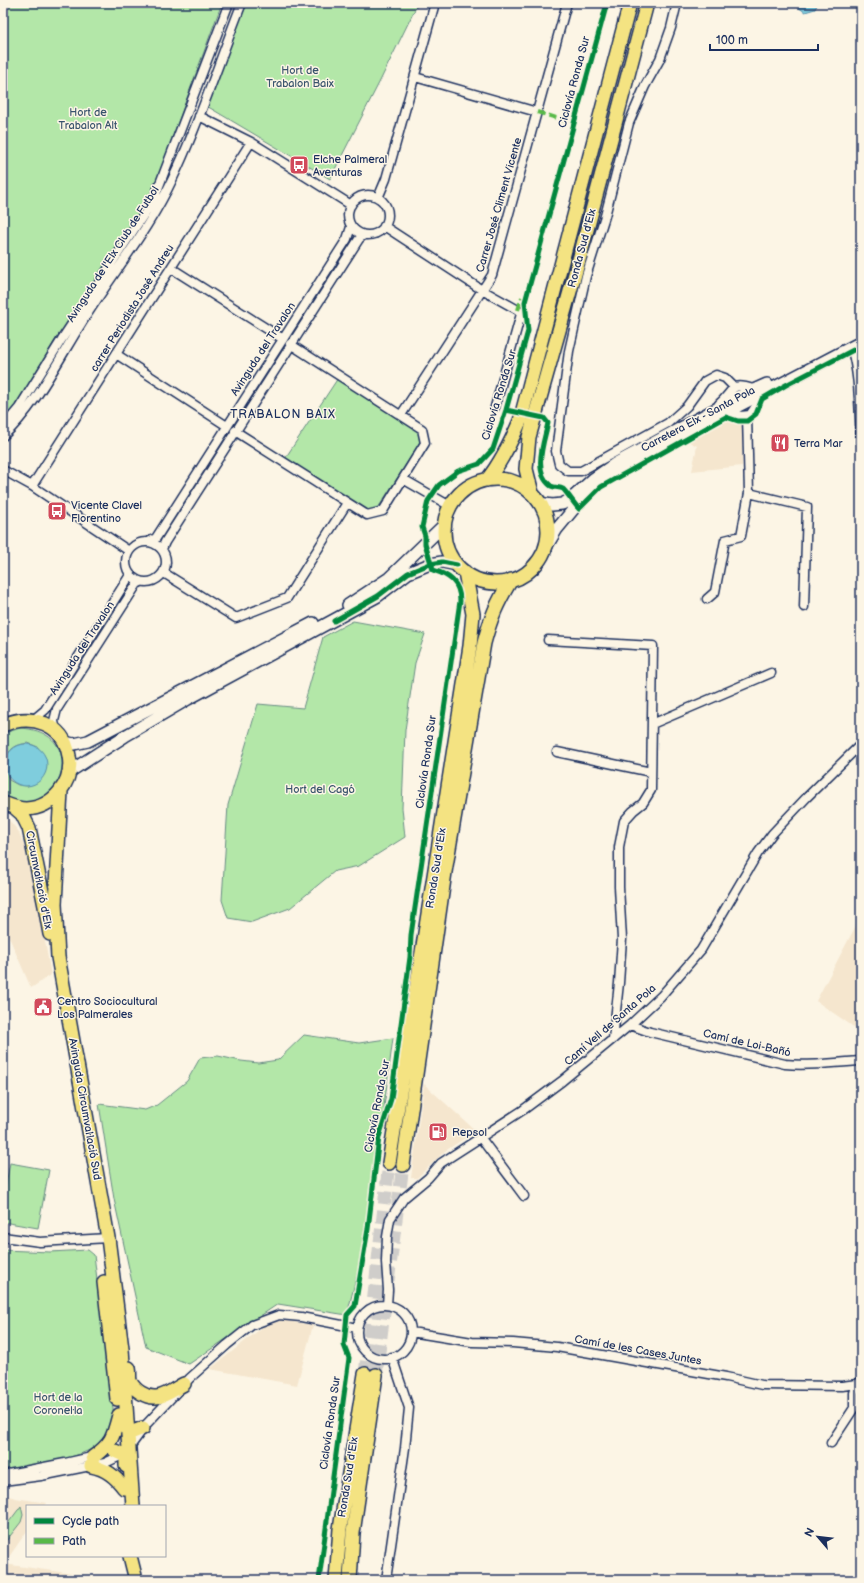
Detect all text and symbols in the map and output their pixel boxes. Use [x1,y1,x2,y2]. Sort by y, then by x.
scale bar [710,26,818,52]
text: 100 m [716,33,748,48]
street label: Ciclovía Ronda Sur [556,34,593,129]
park label: Hort de Trabalon Baix [266,64,334,90]
park label: Hort de Trabalon Alt [59,106,118,132]
street label: Carrer José Climent Vicente [474,136,525,274]
place label: Elche Palmeral Aventuras [313,153,387,179]
bus stop icon: Elche Palmeral Aventuras [288,154,310,176]
street label: Avinguda de l'Elx Club de Futbol [64,184,162,324]
street label: Ronda Sud d'Elx [565,207,599,289]
street label: carrer Periodista José Andreu [87,242,177,374]
street label: Avinguda del Travalon [228,300,298,398]
street label: Ciclovía Ronda Sur [479,347,519,442]
street label: Carretera Elx - Santa Pola [639,383,757,455]
district label: TRABALON BAIX [230,407,336,422]
restaurant icon: Terra Mar [769,432,791,454]
place label: Terra Mar [794,437,844,450]
place label: Vicente Clavel Florentino [71,499,142,525]
bus stop icon: Vicente Clavel Florentino [46,500,68,522]
street label: Avinguda del Travalon [47,599,117,697]
street label: Ciclovía Ronda Sur [413,713,439,810]
park label: Hort del Cagó [285,783,355,796]
street label: Ronda Sud d'Elx [423,827,449,909]
street label: Circumval·lació d'Elx [23,830,55,930]
street label: Camí Vell de Santa Pola [562,982,658,1068]
place label: Centro Sociocultural Los Palmerales [57,995,158,1021]
public building icon: Centro Sociocultural Los Palmerales [32,996,54,1018]
street label: Camí de Loi-Bañó [702,1027,792,1059]
street label: Avinguda Circumval·lació Sud [66,1037,104,1181]
street label: Ciclovía Ronda Sur [362,1058,393,1153]
fuel station icon: Repsol [427,1121,449,1143]
place label: Repsol [452,1126,487,1139]
street label: Camí de les Cases Juntes [573,1332,703,1368]
street label: Ciclovía Ronda Sur [317,1374,343,1471]
park label: Hort de la Coronel·la [33,1391,83,1417]
street label: Ronda Sud d'Elx [335,1436,361,1518]
legend [26,1505,166,1557]
text: Cycle path [62,1514,119,1529]
north arrow [798,1517,838,1557]
text: N [802,1526,817,1539]
text: Path [62,1534,87,1549]

